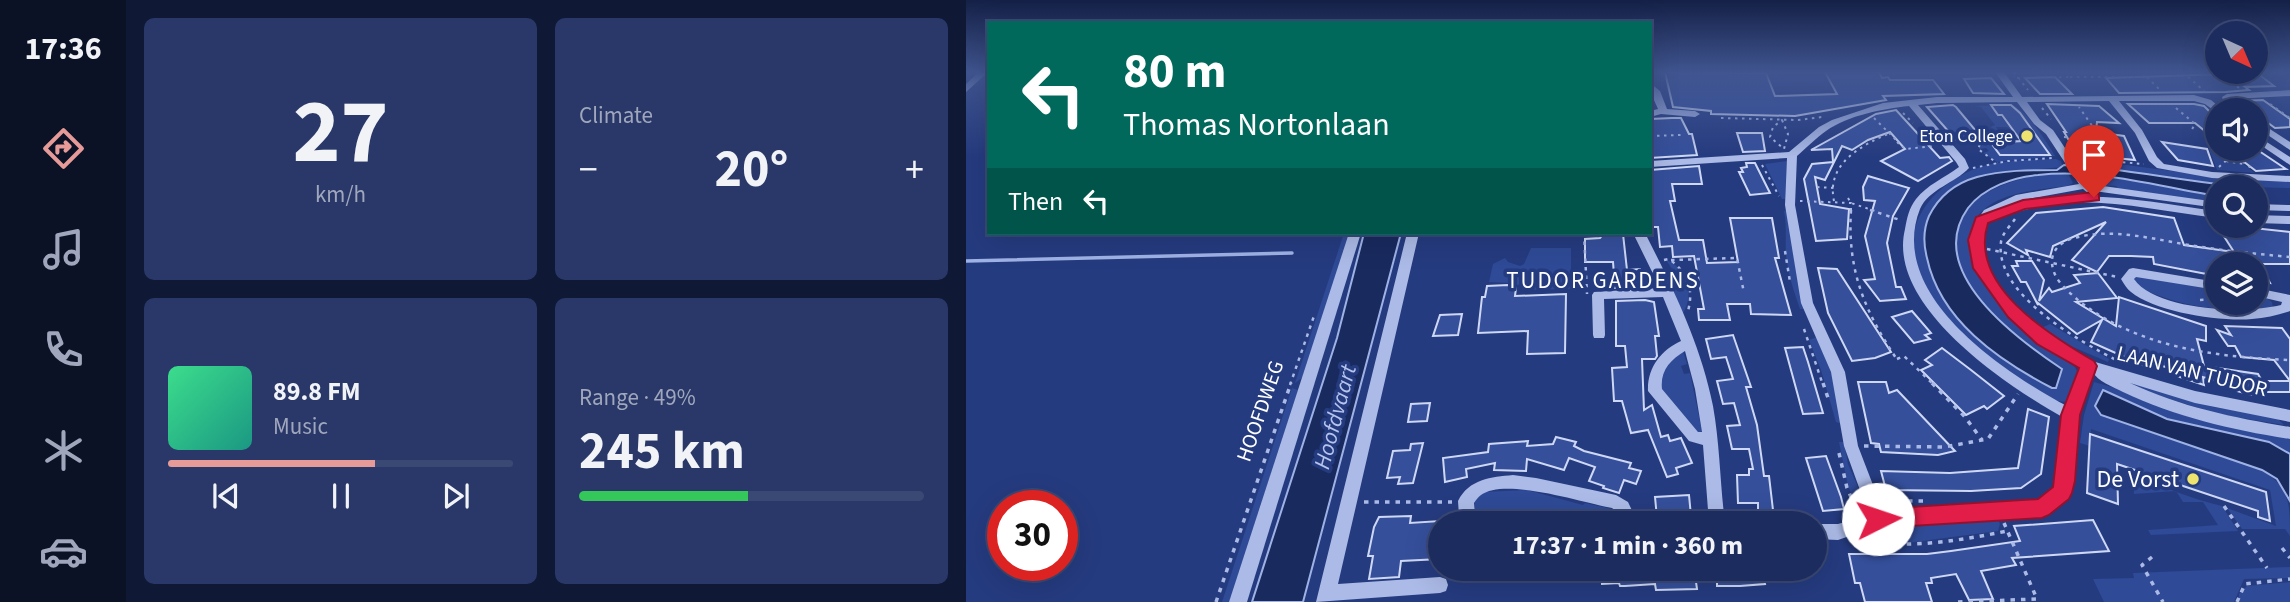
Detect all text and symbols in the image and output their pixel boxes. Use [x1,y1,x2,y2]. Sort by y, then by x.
north arrow [2205,21,2268,84]
map controls [2205,21,2268,315]
text: 17:36 [24,26,102,72]
text: 80 m [1123,37,1227,107]
icon: left [1008,49,1099,140]
text: 27 [292,68,389,197]
button: sound [2205,98,2268,161]
text: Climate [579,99,653,132]
text: Thomas Nortonlaan [1123,102,1390,148]
icon: directions [39,124,88,173]
place label: Eton College [1919,124,2013,149]
pin [2064,125,2124,197]
marker: Eton College [2019,128,2035,144]
text: 20° [715,133,788,207]
icon: arrive [2075,136,2113,174]
text: − [579,143,598,197]
text: + [905,143,924,197]
button: search [2205,175,2268,238]
text: km/h [315,178,366,211]
icon: left [1077,182,1115,220]
text: Then [1008,183,1063,220]
icon: music [39,225,88,274]
button: layers [2205,252,2268,315]
district label: TUDOR GARDENS [1506,264,1700,297]
icon: phone [39,325,88,374]
street label: LAAN VAN TUDOR [2114,338,2270,404]
street label: HOOFDWEG [1229,356,1291,466]
water label: Hoofdvaart [1305,361,1365,473]
text: 89.8 FM [273,373,361,410]
text: Range · 49% [579,381,696,414]
text: Music [273,410,328,443]
text: 245 km [579,415,745,489]
icon: climate [39,426,88,475]
place label: De Vorst [2097,462,2179,497]
marker: De Vorst [2185,471,2201,487]
icon: previous [207,477,245,515]
icon: pause [322,477,360,515]
icon: next [437,477,475,515]
position arrow [1841,482,1915,556]
speed limit sign: 30 [987,490,1078,581]
icon: car [39,527,88,576]
text: 17:37 · 1 min · 360 m [1512,527,1743,564]

